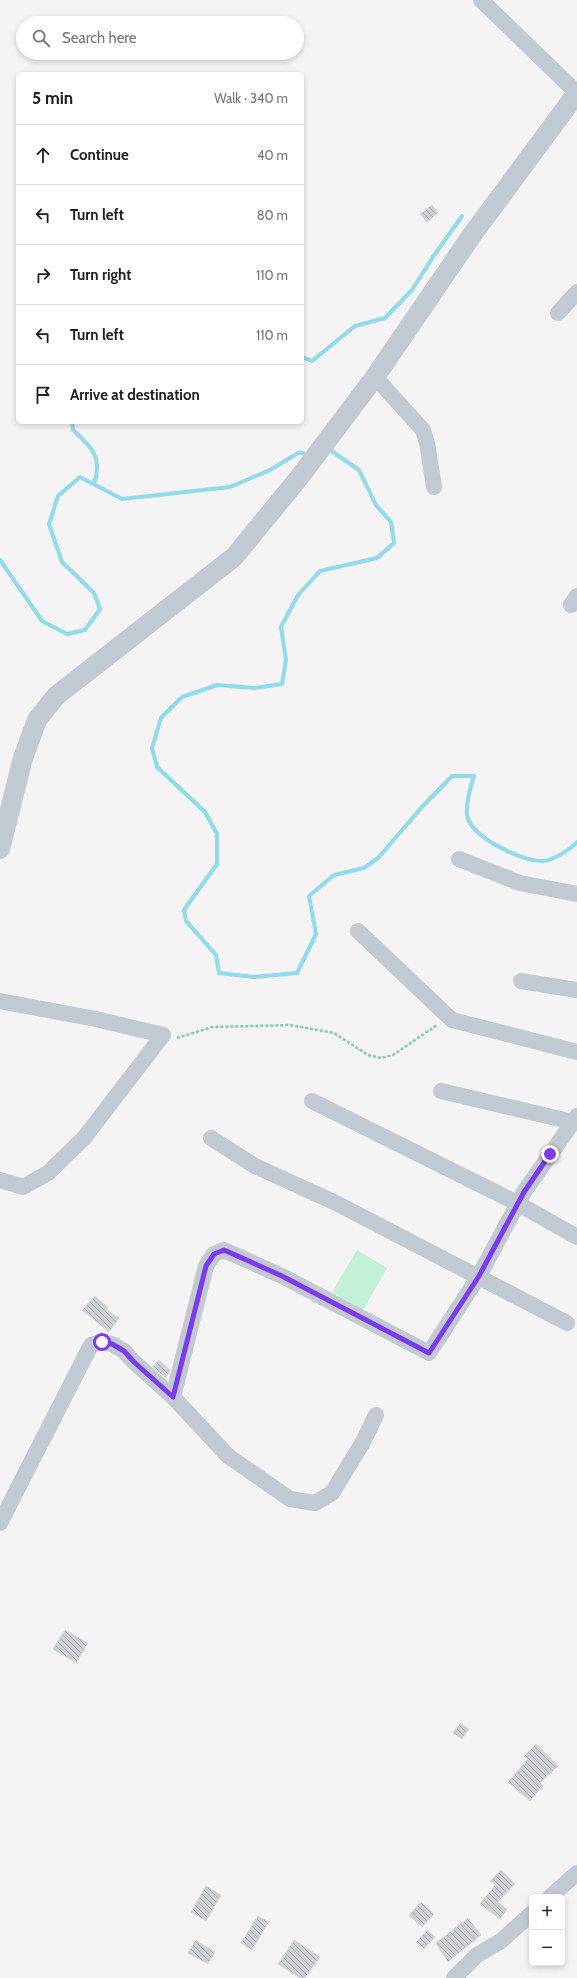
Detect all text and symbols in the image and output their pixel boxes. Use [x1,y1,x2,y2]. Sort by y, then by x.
search box [16,16,304,60]
icon: search [30,27,52,49]
text: Search here [62,29,137,47]
text: 5 min [32,88,73,108]
text: Walk · 340 m [214,90,288,106]
icon: ahead [32,144,54,166]
text: Continue [70,146,129,164]
text: 40 m [257,147,288,163]
icon: left [32,204,54,226]
text: Turn left [70,206,124,224]
text: 80 m [257,207,288,223]
icon: right [32,264,54,286]
text: Turn right [70,266,131,284]
text: 110 m [256,267,288,283]
icon: left [32,324,54,346]
text: Turn left [70,326,124,344]
text: 110 m [256,327,288,343]
icon: arrive [32,384,54,406]
text: Arrive at destination [70,386,200,404]
route end [541,1145,559,1163]
route start [93,1333,111,1351]
map controls [529,1894,565,1966]
button: + [529,1894,565,1930]
button: − [529,1930,565,1966]

